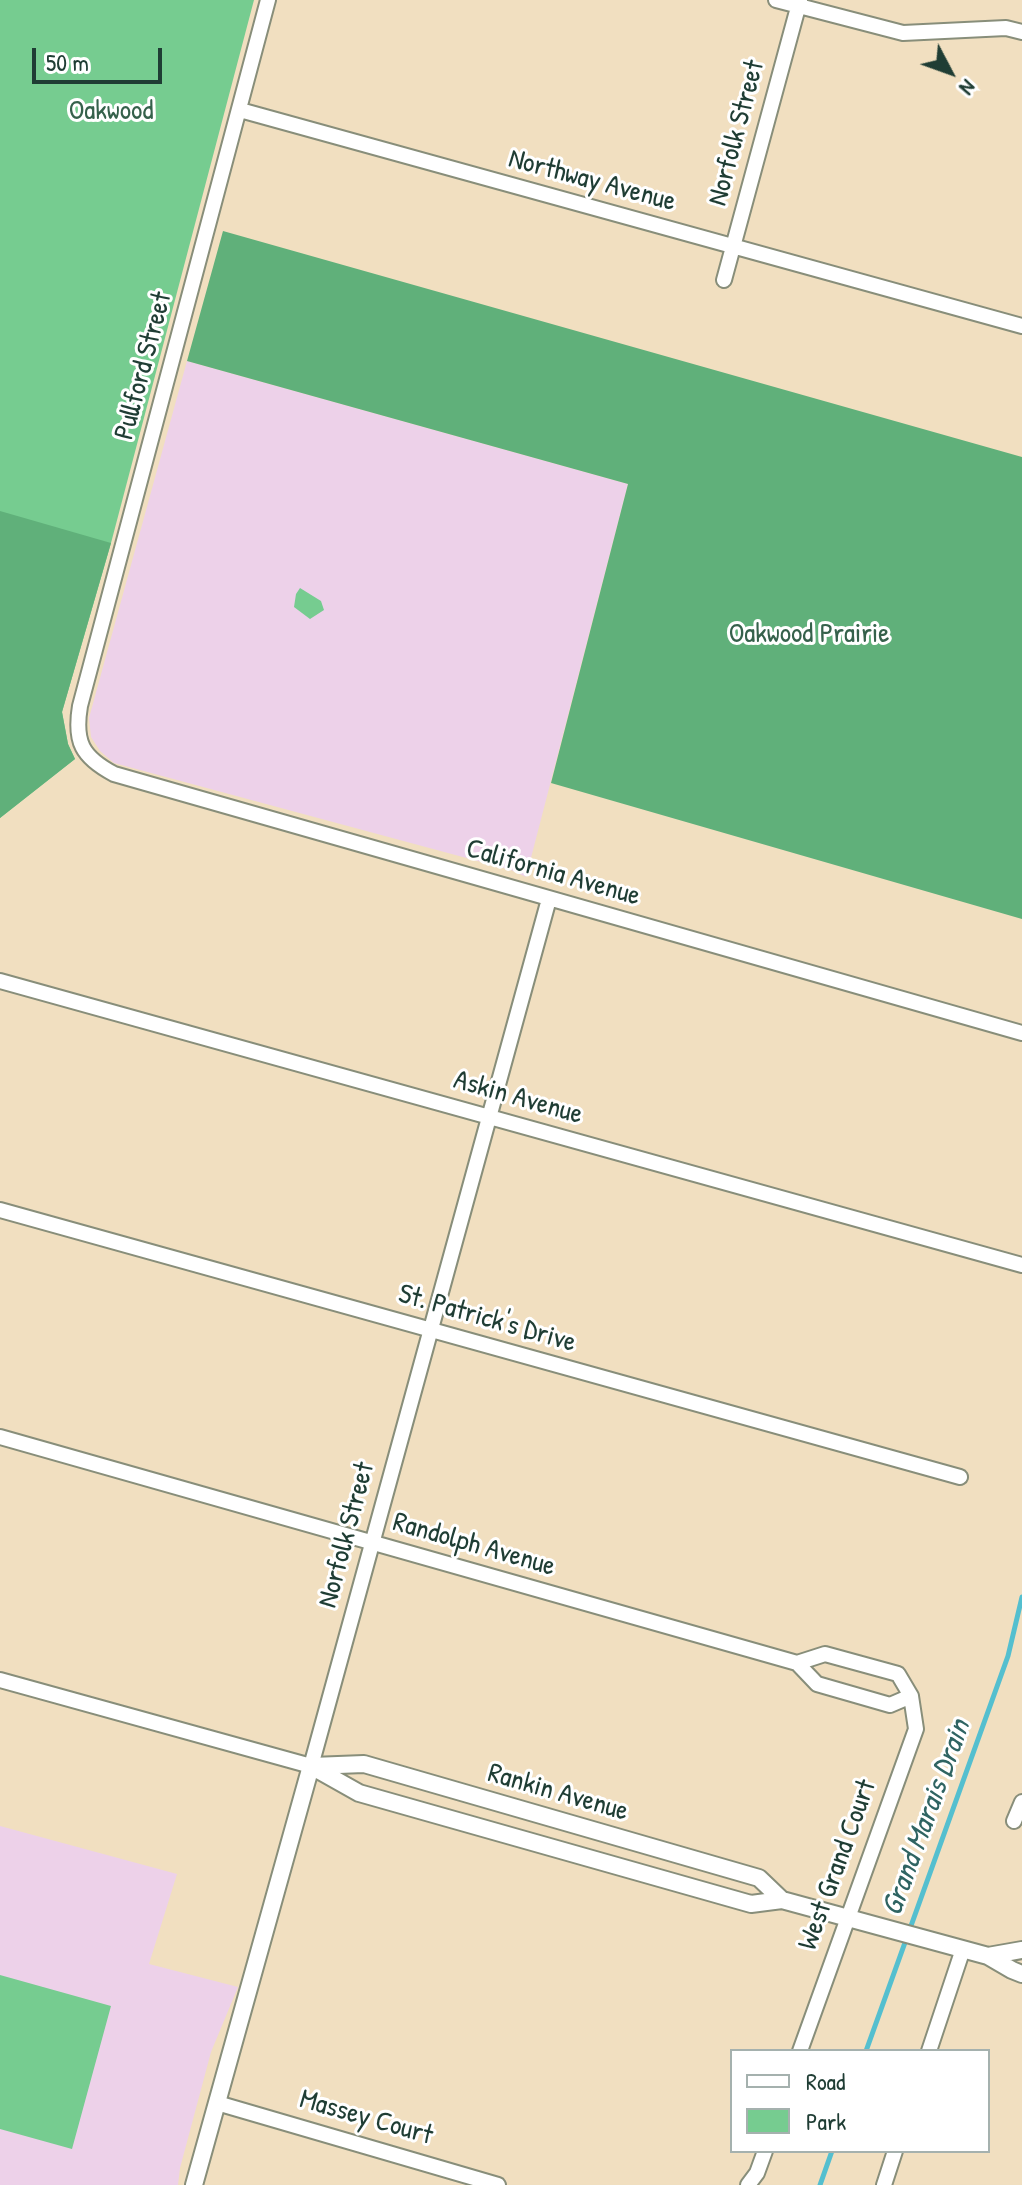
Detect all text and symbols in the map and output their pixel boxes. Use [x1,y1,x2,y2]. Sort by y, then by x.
scale bar [36,32,166,82]
north arrow [910,32,990,112]
text: 50 m [46,46,89,78]
street label: Norfolk Street [701,57,773,209]
text: N [953,73,983,102]
park label: Oakwood [69,95,153,129]
street label: Northway Avenue [505,143,679,219]
street label: Pullford Street [108,289,180,443]
park label: Oakwood Prairie [729,618,889,652]
street label: California Avenue [462,832,644,914]
street label: Askin Avenue [450,1064,586,1132]
street label: St. Patrick's Drive [394,1278,580,1360]
street label: Norfolk Street [311,1459,383,1611]
street label: Randolph Avenue [389,1506,559,1584]
water label: Grand Marais Drain [875,1715,979,1921]
street label: Rankin Avenue [484,1757,632,1829]
street label: West Grand Court [792,1775,884,1955]
legend [730,2049,990,2153]
text: Road [806,2065,845,2097]
street label: Massey Court [296,2083,436,2153]
text: Park [806,2105,846,2137]

